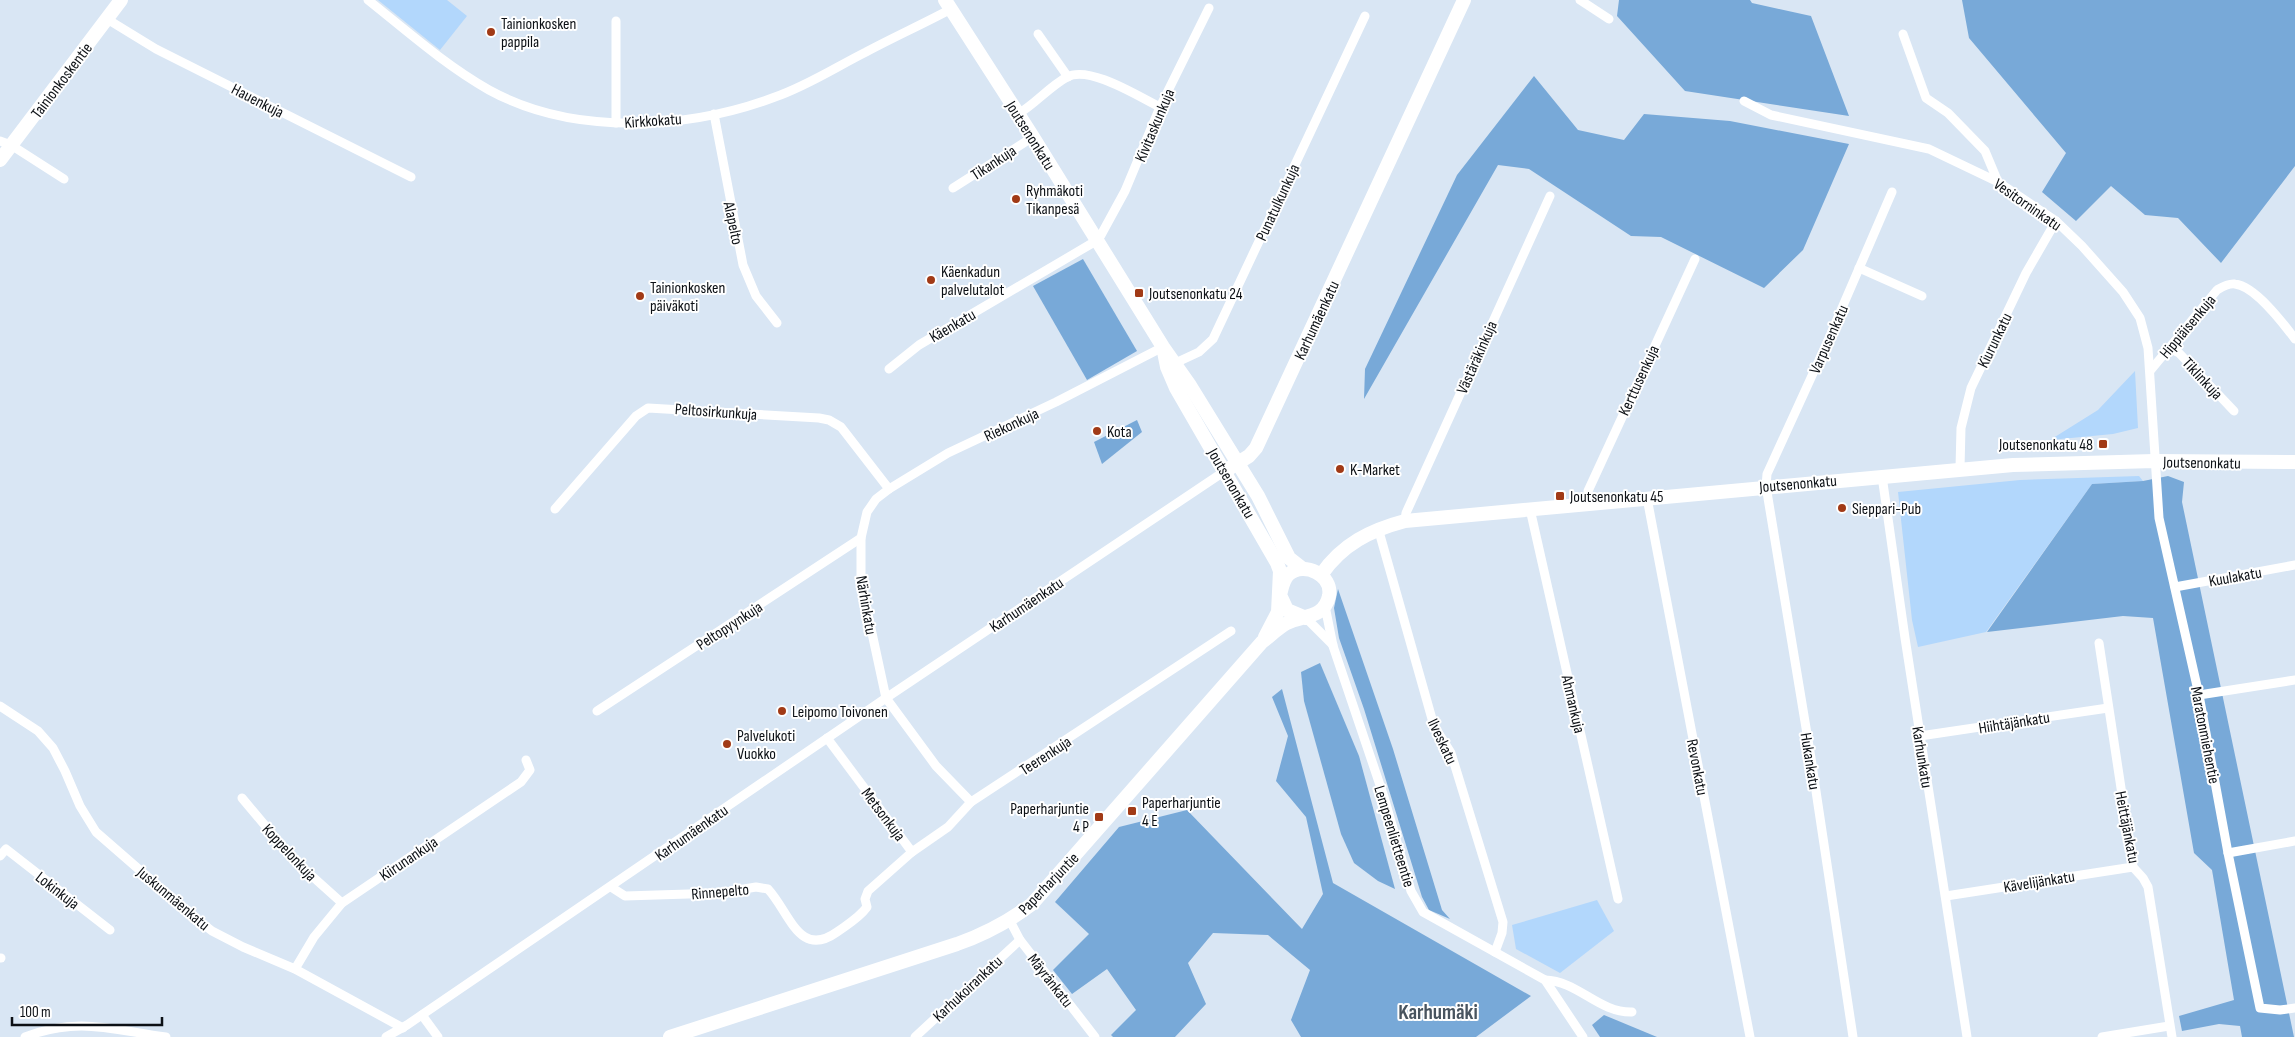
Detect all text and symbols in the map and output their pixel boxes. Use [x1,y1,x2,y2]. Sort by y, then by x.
place label: Tainionkosken pappila [501,15,576,52]
marker: Tainionkosken pappila [485,26,497,38]
street label: Tainionkoskentie [28,39,97,122]
street label: Hauenkuja [228,80,287,123]
street label: Kivitaskunkuja [1131,86,1179,165]
street label: Joutsenonkatu [1001,97,1058,174]
street label: Kirkkokatu [624,110,682,133]
street label: Tikankuja [967,142,1020,185]
street label: Punatulkunkuja [1252,161,1304,244]
street label: Vesitorninkatu [1990,175,2065,235]
place label: Ryhmäkoti Tikanpesä [1026,182,1083,219]
marker: Ryhmäkoti Tikanpesä [1010,193,1022,205]
street label: Alapelto [718,199,746,247]
place label: Käenkadun palvelutalot [941,263,1004,300]
marker: Käenkadun palvelutalot [925,274,937,286]
street label: Karhumäenkatu [1291,278,1344,363]
place label: Tainionkosken päiväkoti [650,279,725,316]
place label: Joutsenonkatu 24 [1148,285,1243,304]
marker: Joutsenonkatu 24 [1133,287,1145,299]
marker: Tainionkosken päiväkoti [634,290,646,302]
street label: Hippiäisenkuja [2156,291,2220,363]
street label: Varpusenkatu [1806,302,1853,377]
street label: Käenkatu [926,305,979,347]
street label: Kiurunkatu [1974,310,2017,371]
street label: Västäräkinkuja [1453,318,1502,397]
street label: Kerttusenkuja [1615,342,1664,419]
street label: Tiklinkuja [2178,354,2226,404]
street label: Peltosirkunkuja [674,400,758,425]
street label: Riekonkuja [981,405,1042,446]
place label: Kota [1107,423,1132,442]
marker: Kota [1091,425,1103,437]
place label: Joutsenonkatu 48 [1998,436,2093,455]
marker: Joutsenonkatu 48 [2097,438,2109,450]
street label: Joutsenonkatu [1203,444,1258,522]
street label: Joutsenonkatu [2162,453,2241,474]
place label: K-Market [1350,461,1400,480]
marker: K-Market [1334,463,1346,475]
street label: Joutsenonkatu [1758,472,1838,497]
place label: Joutsenonkatu 45 [1569,488,1663,507]
marker: Joutsenonkatu 45 [1554,490,1566,502]
place label: Sieppari-Pub [1852,500,1921,519]
marker: Sieppari-Pub [1836,502,1848,514]
street label: Kuulakatu [2207,563,2263,591]
street label: Närhinkatu [851,574,880,636]
street label: Karhumäenkatu [986,574,1067,637]
street label: Peltopyynkuja [693,598,766,655]
street label: Ahmankuja [1556,672,1588,735]
street label: Maratonmiehentie [2186,685,2223,785]
place label: Leipomo Toivonen [792,703,888,722]
marker: Leipomo Toivonen [776,705,788,717]
street label: Hiihtäjänkatu [1977,708,2051,738]
street label: Ilveskatu [1423,716,1460,768]
street label: Karhunkatu [1907,725,1936,789]
place label: Palvelukoti Vuokko [737,727,795,764]
street label: Hukankatu [1796,731,1823,791]
street label: Teerenkuja [1016,733,1075,780]
marker: Palvelukoti Vuokko [721,738,733,750]
street label: Revonkatu [1682,738,1711,797]
street label: Lempeenlietteentie [1369,783,1418,890]
street label: Metsonkuja [857,785,909,845]
street label: Heittäjänkatu [2110,790,2143,865]
place label: Paperharjuntie 4 E [1142,794,1221,831]
place label: Paperharjuntie 4 P [1010,800,1089,837]
street label: Karhumäenkatu [652,801,732,865]
marker: Paperharjuntie 4 E [1126,805,1138,817]
marker: Paperharjuntie 4 P [1093,811,1105,823]
street label: Koppelonkuja [258,820,320,886]
street label: Kiirunankuja [376,833,442,886]
street label: Paperharjuntie [1015,849,1083,919]
street label: Juskunmäenkatu [132,863,213,935]
street label: Kävelijänkatu [2002,867,2076,897]
street label: Lokinkuja [31,868,83,914]
street label: Rinnepelto [690,881,750,904]
street label: Mäyränkatu [1023,950,1077,1012]
street label: Karhukoirankatu [929,952,1007,1026]
scale bar [12,994,162,1026]
district label: Karhumäki [1398,1000,1478,1025]
text: 100 m [20,1003,51,1022]

